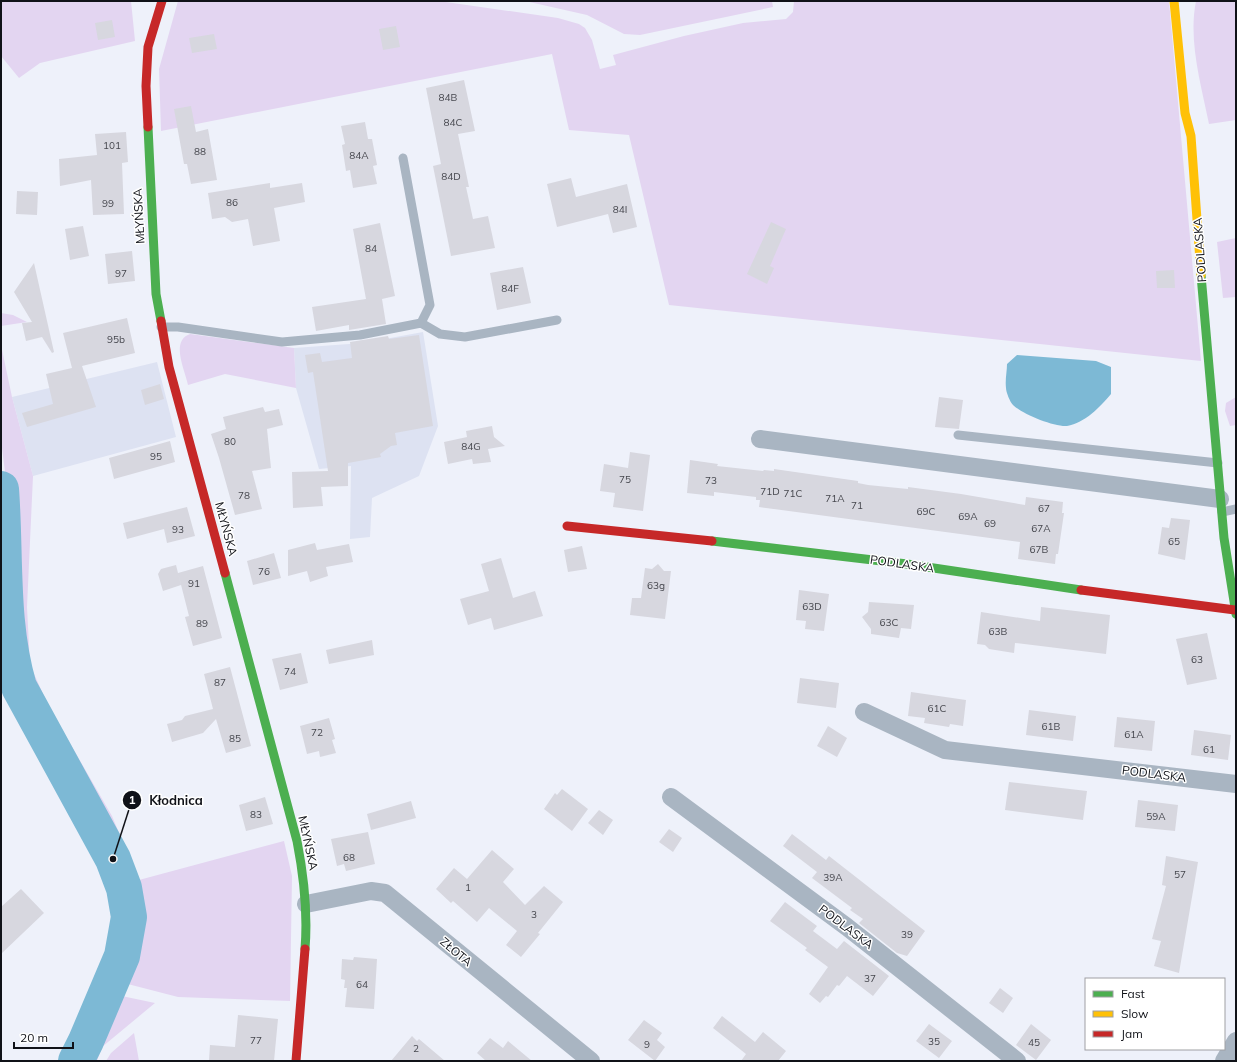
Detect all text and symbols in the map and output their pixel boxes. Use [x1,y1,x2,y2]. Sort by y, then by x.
house number: 84B [439,91,458,104]
house number: 84C [444,116,463,129]
house number: 101 [103,139,121,152]
house number: 88 [194,145,206,158]
house number: 84A [349,149,369,162]
house number: 84D [441,170,461,183]
street label: MŁYŃSKA [130,188,147,244]
house number: 86 [226,196,238,209]
house number: 99 [102,197,114,210]
house number: 84I [613,203,627,216]
street label: PODLASKA [1190,217,1209,283]
house number: 84 [365,242,377,255]
house number: 97 [115,267,127,280]
house number: 84F [501,282,519,295]
house number: 95b [107,333,125,346]
house number: 80 [224,435,236,448]
house number: 84G [461,440,481,453]
house number: 95 [150,450,162,463]
house number: 75 [619,473,631,486]
house number: 73 [705,474,717,487]
house number: 71D [760,485,780,498]
house number: 71C [784,487,803,500]
house number: 78 [238,489,250,502]
house number: 71A [825,492,845,505]
house number: 71 [851,499,863,512]
street label: MŁYŃSKA [212,500,241,558]
house number: 67 [1038,502,1050,515]
house number: 69C [917,505,936,518]
house number: 69A [958,510,978,523]
house number: 69 [984,517,996,530]
house number: 67A [1031,522,1051,535]
house number: 93 [172,523,184,536]
house number: 65 [1168,535,1180,548]
house number: 67B [1030,543,1049,556]
street label: PODLASKA [869,552,935,575]
house number: 76 [258,565,270,578]
house number: 91 [188,577,200,590]
house number: 63g [647,579,665,592]
house number: 63D [802,600,822,613]
house number: 63C [880,616,899,629]
house number: 89 [196,617,208,630]
house number: 63B [989,625,1008,638]
house number: 63 [1191,653,1203,666]
house number: 74 [284,665,296,678]
house number: 87 [214,676,226,689]
house number: 61C [928,702,947,715]
house number: 61B [1042,720,1061,733]
house number: 72 [311,726,323,739]
house number: 61A [1124,728,1144,741]
house number: 85 [229,732,241,745]
house number: 61 [1203,743,1215,756]
street label: PODLASKA [1121,762,1187,785]
callout: Kłodnica [122,788,211,813]
text: 1 [128,792,136,807]
text: Kłodnica [149,792,203,808]
house number: 83 [250,808,262,821]
house number: 59A [1146,810,1166,823]
street label: MŁYŃSKA [295,814,322,872]
house number: 68 [343,851,355,864]
house number: 57 [1174,868,1186,881]
house number: 39A [823,871,843,884]
house number: 1 [465,881,471,894]
street label: PODLASKA [816,901,877,952]
house number: 3 [531,908,537,921]
house number: 39 [901,928,913,941]
street label: ZŁOTA [437,934,476,969]
house number: 37 [864,972,876,985]
house number: 64 [356,978,368,991]
legend [1085,978,1225,1050]
text: Fast [1121,986,1145,1001]
text: Slow [1121,1006,1149,1021]
scale bar [14,1024,73,1050]
text: Jam [1121,1026,1143,1041]
text: 20 m [20,1030,48,1045]
house number: 77 [250,1034,262,1047]
house number: 35 [928,1035,940,1048]
house number: 45 [1028,1036,1040,1049]
house number: 9 [644,1038,650,1051]
house number: 2 [413,1042,419,1055]

